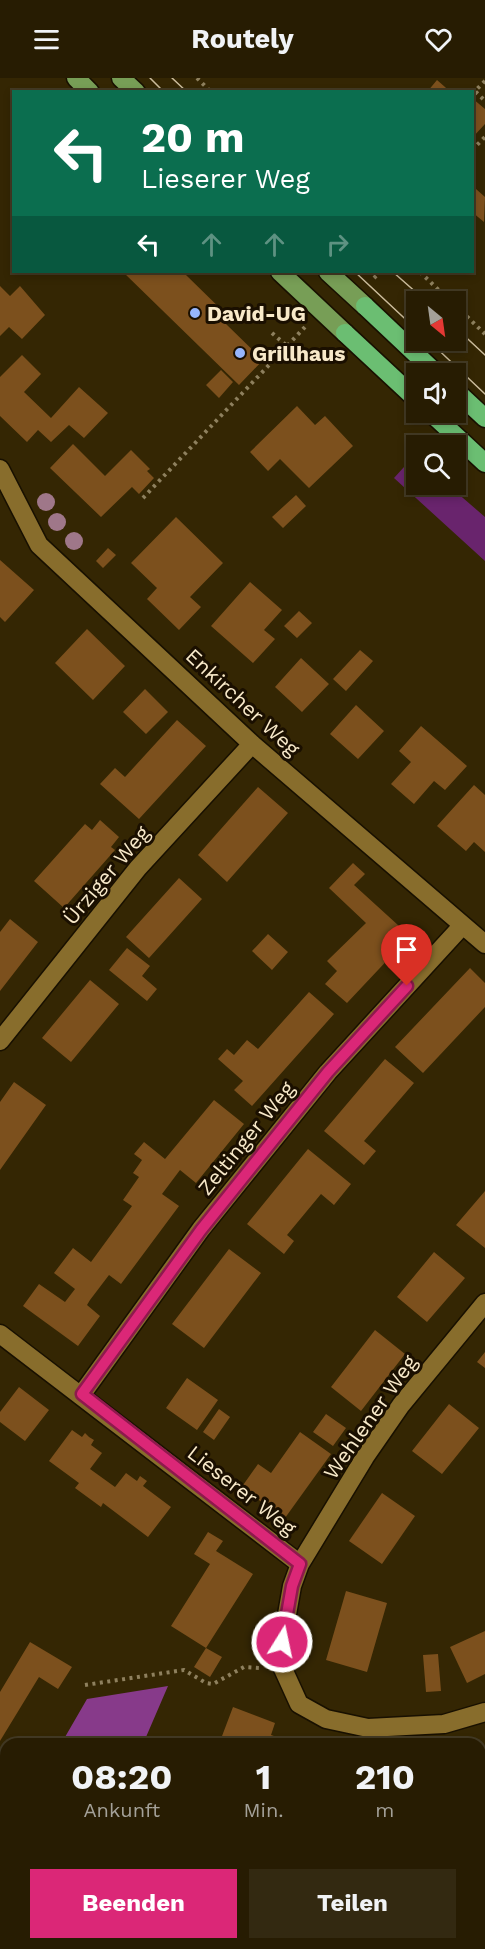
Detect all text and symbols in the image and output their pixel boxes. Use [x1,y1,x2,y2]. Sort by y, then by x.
icon: menu [30,23,63,56]
text: Routely [191,23,294,55]
icon: heart [422,23,455,56]
text: 20 m [141,113,245,162]
icon: left [42,114,120,192]
text: Lieserer Weg [141,163,310,195]
icon: left [132,228,165,261]
icon: ahead [195,228,228,261]
icon: ahead [258,228,291,261]
icon: right [321,228,354,261]
north arrow [406,291,466,351]
map controls [406,291,466,495]
place label: David-UG [207,301,306,326]
marker: David-UG [188,306,202,320]
place label: Grillhaus [252,341,345,366]
marker: Grillhaus [233,346,247,360]
button: sound [406,363,466,423]
button: search [406,435,466,495]
street label: Enkircher Weg [181,643,306,762]
street label: Ürziger Weg [58,820,155,929]
pin [381,924,432,986]
icon: arrive [390,933,423,966]
street label: Zeltinger Weg [193,1075,300,1200]
street label: Wehlener Weg [318,1349,423,1484]
street label: Lieserer Weg [183,1440,302,1541]
position arrow [250,1610,314,1674]
text: 08:20 [71,1756,172,1798]
text: 1 [256,1756,271,1798]
text: 210 [355,1756,415,1798]
text: Ankunft [83,1798,160,1822]
text: Min. [244,1798,284,1822]
text: m [375,1798,394,1822]
button: Beenden [30,1869,237,1938]
button: Teilen [249,1869,456,1938]

